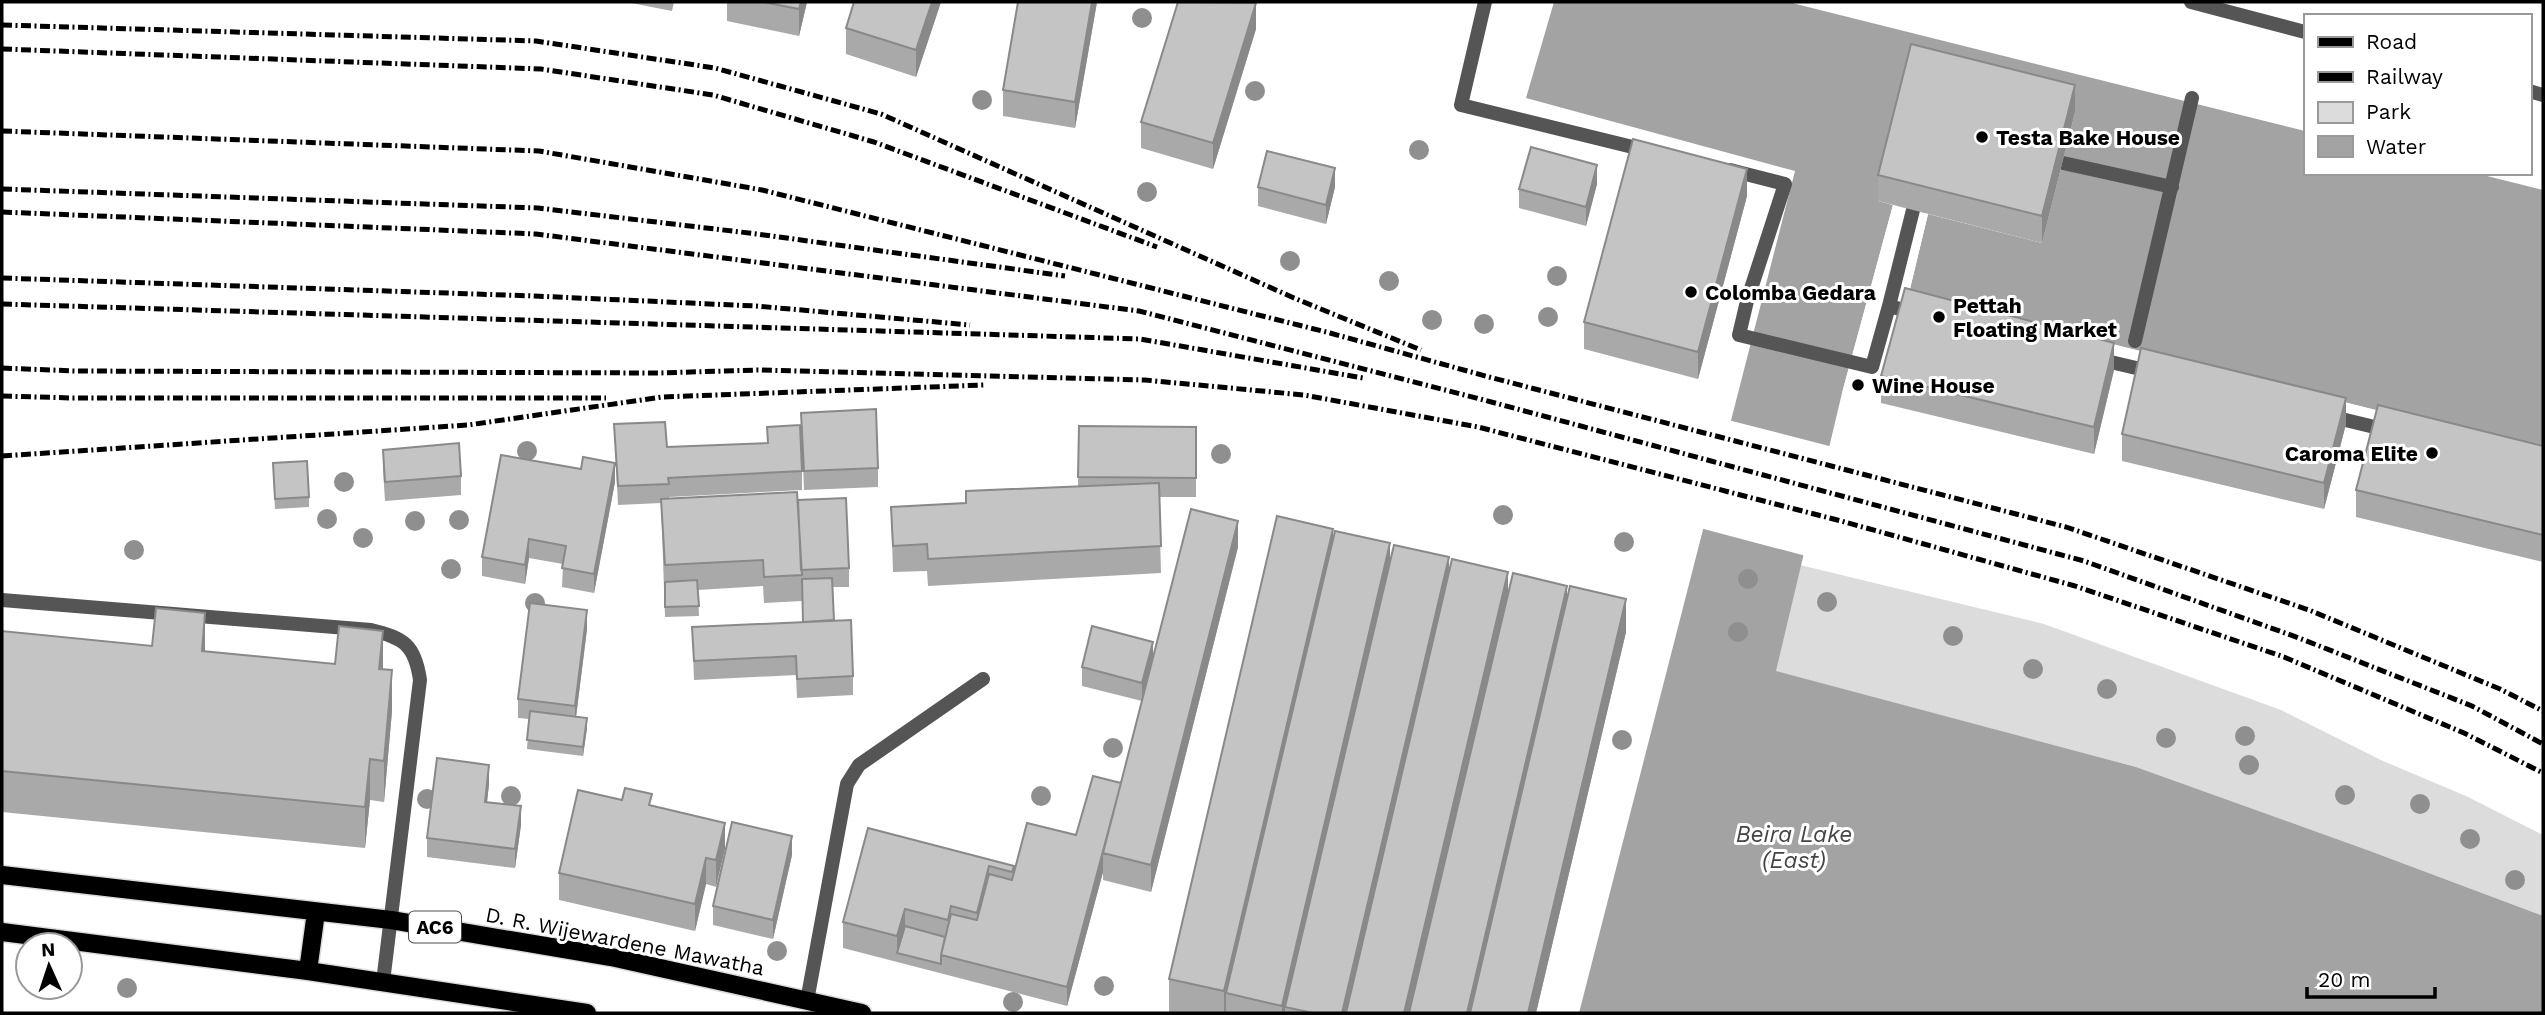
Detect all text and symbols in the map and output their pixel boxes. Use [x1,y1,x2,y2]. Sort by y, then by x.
legend [2304,14,2531,175]
text: Road [2366,29,2417,54]
text: Railway [2366,64,2443,89]
text: Park [2366,99,2411,124]
place label: Testa Bake House [1996,125,2180,150]
marker: Testa Bake House [1974,129,1990,145]
text: Water [2366,134,2427,159]
place label: Colomba Gedara [1705,280,1877,305]
marker: Colomba Gedara [1683,284,1699,300]
place label: Pettah Floating Market [1953,293,2117,342]
marker: Pettah Floating Market [1931,309,1947,325]
place label: Wine House [1872,373,1995,398]
marker: Wine House [1850,377,1866,393]
place label: Caroma Elite [2285,441,2418,466]
marker: Caroma Elite [2424,445,2440,461]
water label: Beira Lake (East) [1736,821,1852,874]
street label: D. R. Wijewardene Mawatha [483,902,767,980]
road number: AC6 [409,911,461,942]
north arrow [14,931,84,1001]
text: N [40,938,56,961]
scale bar [2307,956,2435,1000]
text: 20 m [2318,967,2370,992]

